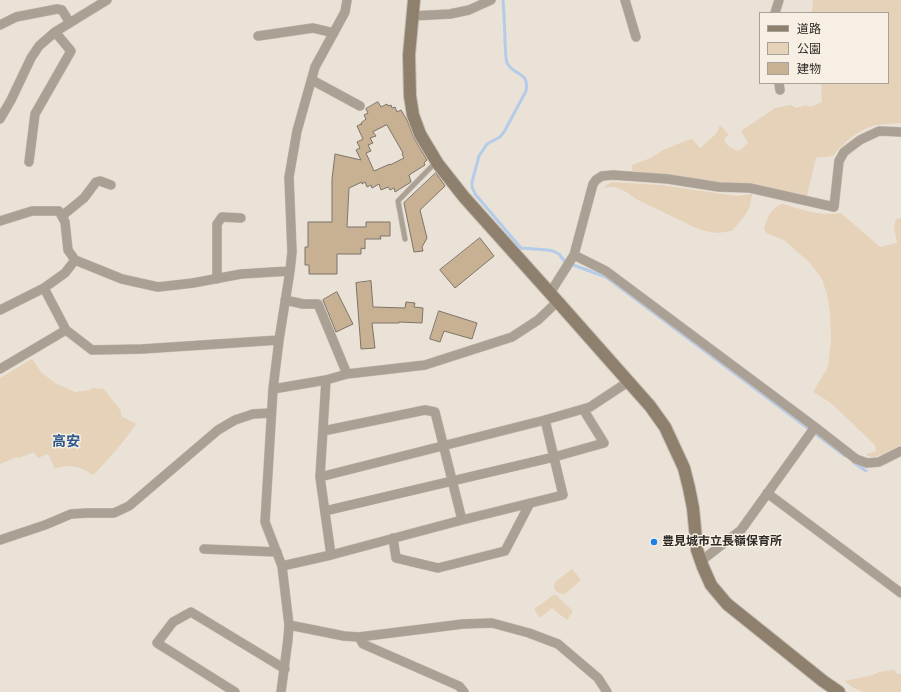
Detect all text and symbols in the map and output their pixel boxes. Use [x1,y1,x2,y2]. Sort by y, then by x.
legend [759,12,889,84]
text: 道路 [797,20,821,37]
text: 公園 [797,40,821,57]
text: 建物 [797,60,821,77]
district label: 高安 [52,434,80,450]
place label: 豊見城市立長嶺保育所 [662,535,782,549]
marker: 豊見城市立長嶺保育所 [649,537,659,547]

